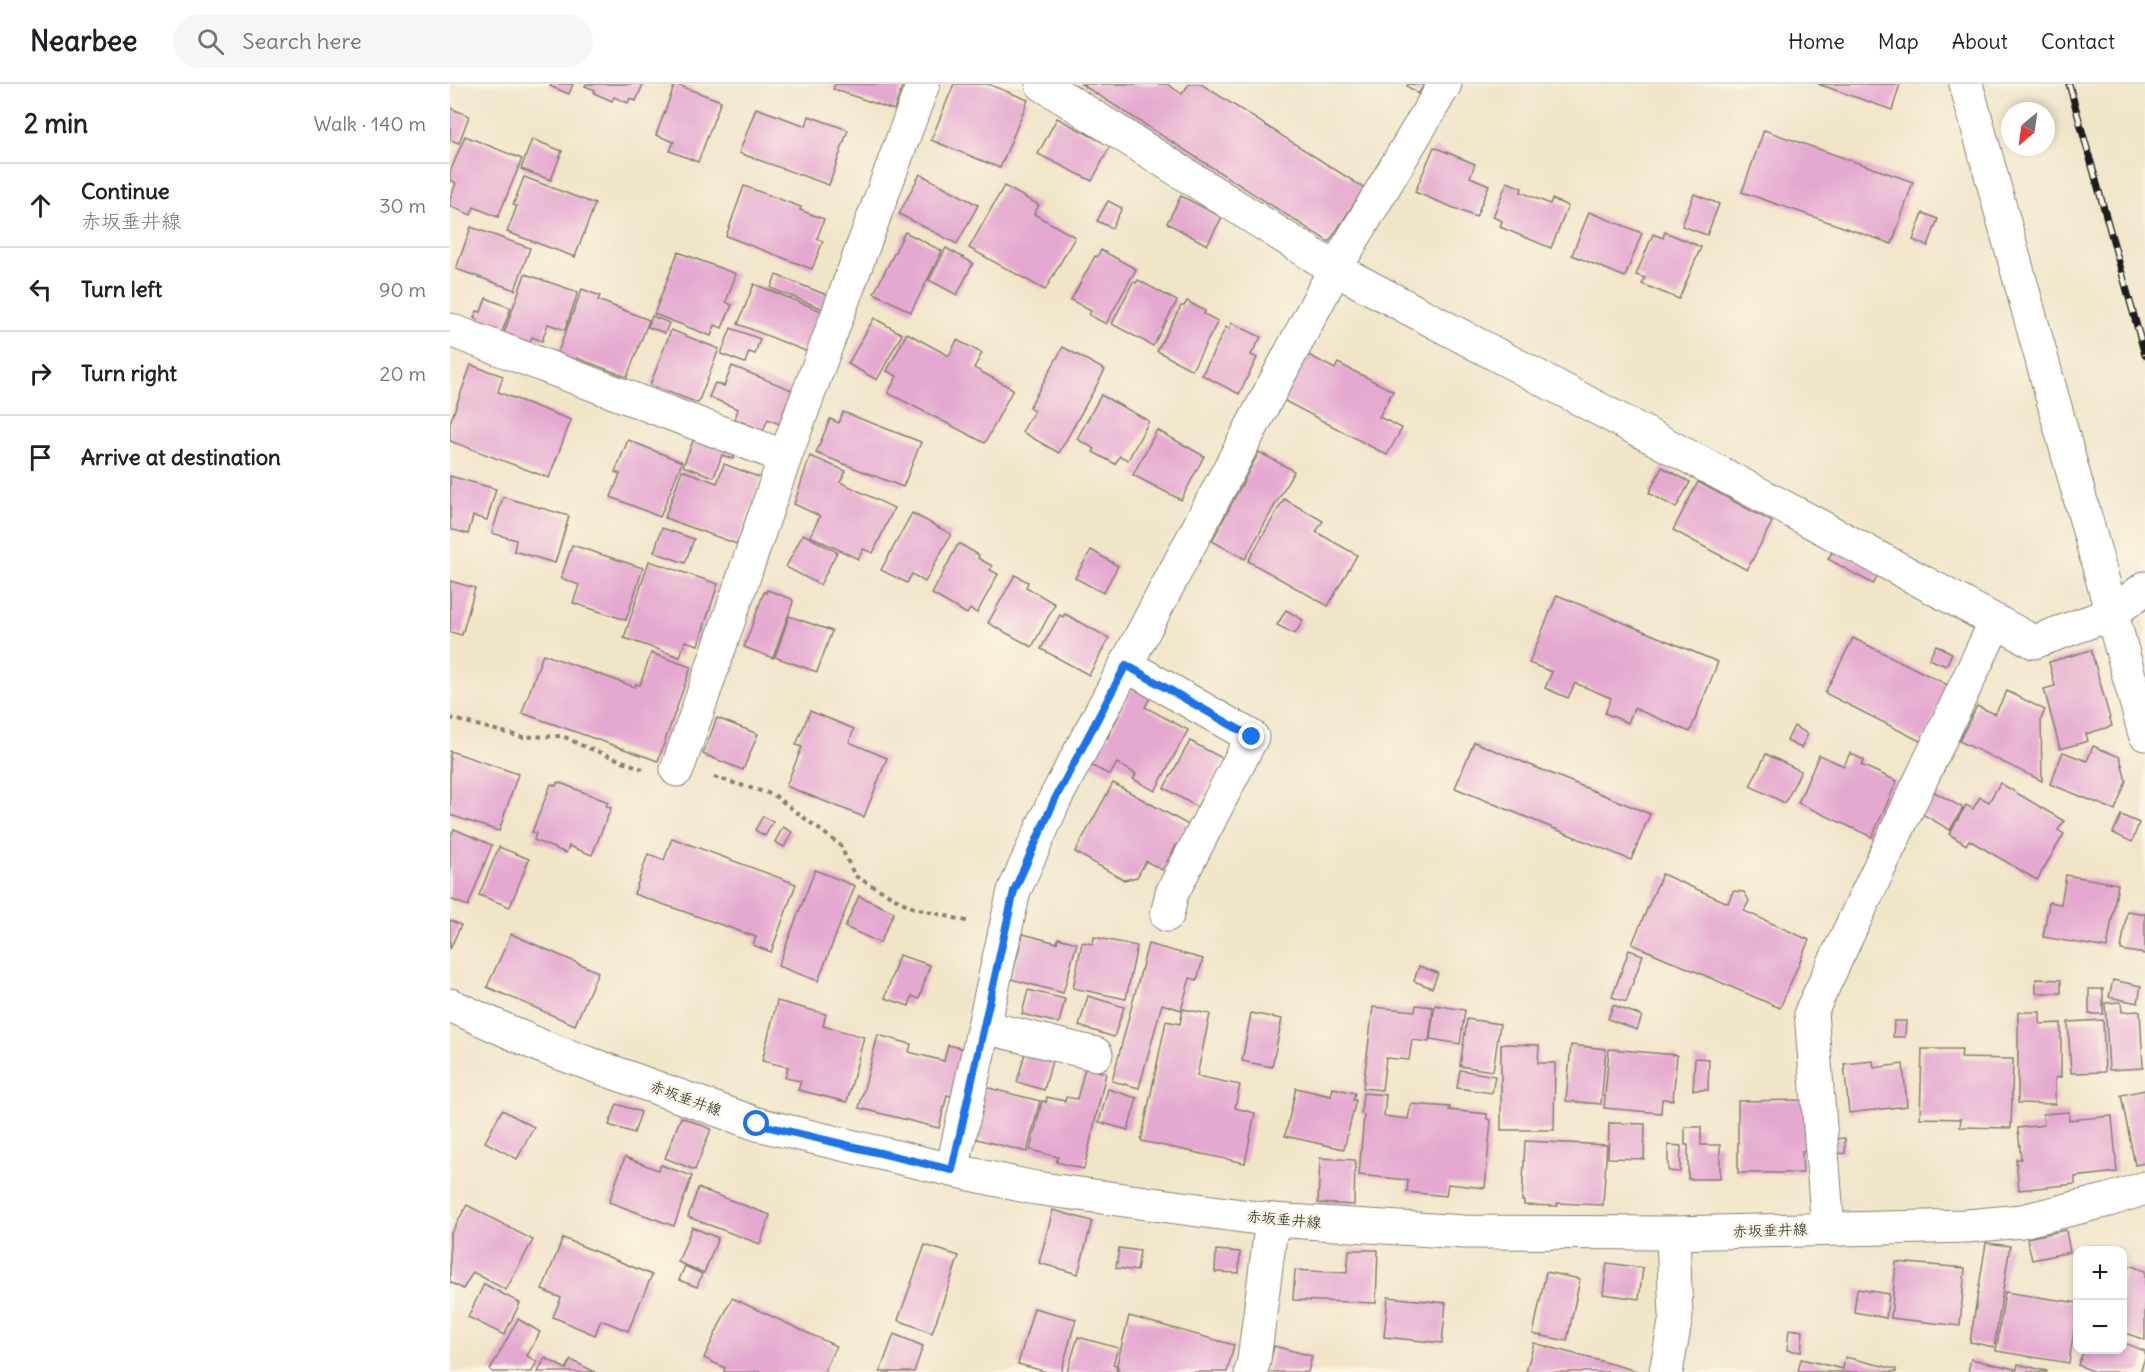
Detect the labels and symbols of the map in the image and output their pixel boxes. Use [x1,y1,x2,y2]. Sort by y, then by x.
north arrow [2001,102,2055,156]
route end [1238,723,1264,749]
street label: 赤坂垂井線 [648,1076,724,1120]
route start [743,1110,769,1136]
street label: 赤坂垂井線 [1246,1206,1322,1232]
street label: 赤坂垂井線 [1732,1219,1808,1241]

